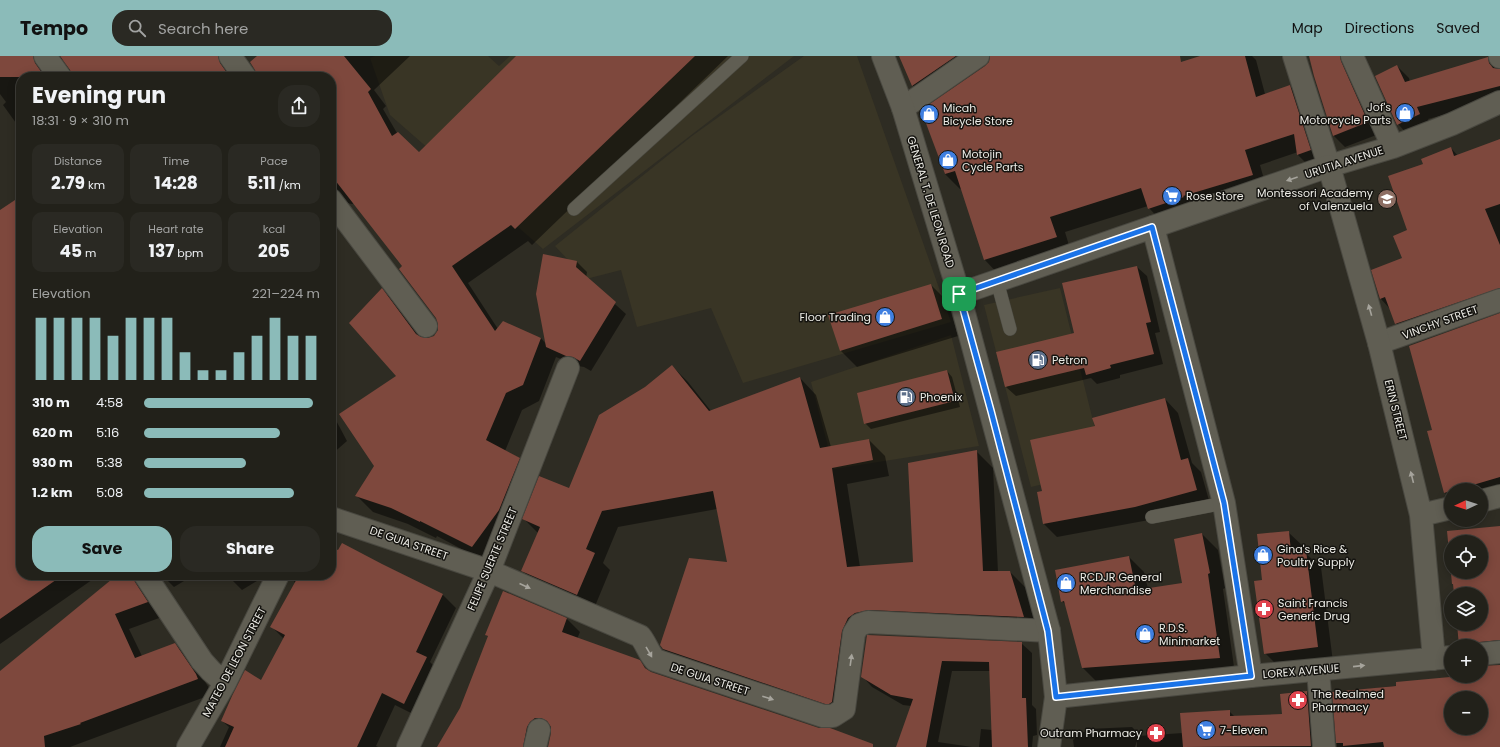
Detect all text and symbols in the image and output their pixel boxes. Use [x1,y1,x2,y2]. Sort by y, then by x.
search box [112,10,392,46]
text: Tempo [20,15,88,42]
icon: search [126,17,148,39]
text: Search here [158,18,248,39]
text: Map [1292,18,1323,38]
text: Directions [1345,18,1414,38]
text: Saved [1436,18,1480,38]
text: Evening run [32,80,166,111]
button: share [278,85,320,127]
place label: Jof's Motorcycle Parts [1300,99,1391,128]
place label: Micah Bicycle Store [943,100,1013,129]
shop icon: Jof's Motorcycle Parts [1394,102,1416,124]
shop icon: Micah Bicycle Store [918,103,940,125]
text: 18:31 · 9 × 310 m [32,111,129,130]
street label: GENERAL T. DE LEON ROAD [903,134,959,270]
street label: URUTIA AVENUE [1303,142,1385,182]
place label: Motojin Cycle Parts [962,146,1024,175]
shop icon: Motojin Cycle Parts [937,149,959,171]
text: Distance [54,153,102,169]
text: Time [163,153,189,169]
text: Pace [260,153,288,169]
text: 2.79 [51,171,85,195]
text: 14:28 [154,171,198,195]
text: 5:11 [247,171,276,195]
one-way arrow [1285,176,1297,182]
text: km [85,177,105,193]
text: /km [276,177,301,193]
supermarket icon: Rose Store [1161,185,1183,207]
place label: Montessori Academy of Valenzuela [1257,185,1374,214]
place label: Rose Store [1186,188,1244,204]
school or university icon: Montessori Academy of Valenzuela [1376,188,1398,210]
text: Elevation [53,221,103,237]
text: Heart rate [148,221,204,237]
text: kcal [263,221,285,237]
text: 45 [60,239,82,263]
text: 137 [149,239,174,263]
text: 205 [258,239,290,263]
text: m [82,245,96,261]
text: bpm [174,245,203,261]
pin [942,277,976,311]
icon: arrive [948,283,970,305]
text: Elevation [32,284,91,303]
text: 221–224 m [252,284,320,303]
street label: VINCHY STREET [1400,301,1480,343]
one-way arrow [1367,304,1373,316]
shop icon: Floor Trading [874,306,896,328]
place label: Floor Trading [800,309,871,325]
fuel station icon: Petron [1027,349,1049,371]
place label: Petron [1052,352,1087,368]
street label: ERIN STREET [1381,378,1411,442]
fuel station icon: Phoenix [895,386,917,408]
place label: Phoenix [920,389,963,405]
text: 310 m [32,393,70,412]
text: 4:58 [96,393,123,412]
text: 620 m [32,423,73,442]
text: 5:16 [96,423,119,442]
text: 930 m [32,453,73,472]
text: 5:38 [96,453,123,472]
one-way arrow [1409,471,1415,483]
text: 1.2 km [32,483,73,502]
text: 5:08 [96,483,123,502]
north arrow [1444,483,1488,527]
map controls [1444,483,1488,735]
street label: FELIPE SUERTE STREET [463,505,521,613]
street label: DE GUIA STREET [368,522,450,564]
button: Save [32,526,172,572]
button: Share [180,526,320,572]
button: locate [1444,535,1488,579]
place label: Gina's Rice & Poultry Supply [1277,541,1355,570]
shop icon: Gina's Rice & Poultry Supply [1252,544,1274,566]
place label: RCDJR General Merchandise [1080,569,1162,598]
shop icon: RCDJR General Merchandise [1055,572,1077,594]
one-way arrow [519,583,530,589]
button: layers [1444,587,1488,631]
place label: Saint Francis Generic Drug [1278,595,1350,624]
pharmacy icon: Saint Francis Generic Drug [1253,598,1275,620]
street label: MATEO DE LEON STREET [198,604,270,720]
place label: R.D.S. Minimarket [1159,620,1220,649]
shop icon: R.D.S. Minimarket [1134,623,1156,645]
button: + [1444,639,1488,683]
one-way arrow [646,646,653,658]
one-way arrow [848,654,854,666]
street label: DE GUIA STREET [669,659,751,699]
street label: LOREX AVENUE [1262,660,1340,682]
one-way arrow [1353,663,1365,669]
place label: The Realmed Pharmacy [1312,686,1384,715]
pharmacy icon: The Realmed Pharmacy [1287,689,1309,711]
button: − [1444,691,1488,735]
one-way arrow [763,695,775,701]
supermarket icon: 7-Eleven [1195,719,1217,741]
pharmacy icon: Outram Pharmacy [1145,722,1167,744]
place label: 7-Eleven [1220,722,1267,738]
place label: Outram Pharmacy [1040,725,1143,741]

